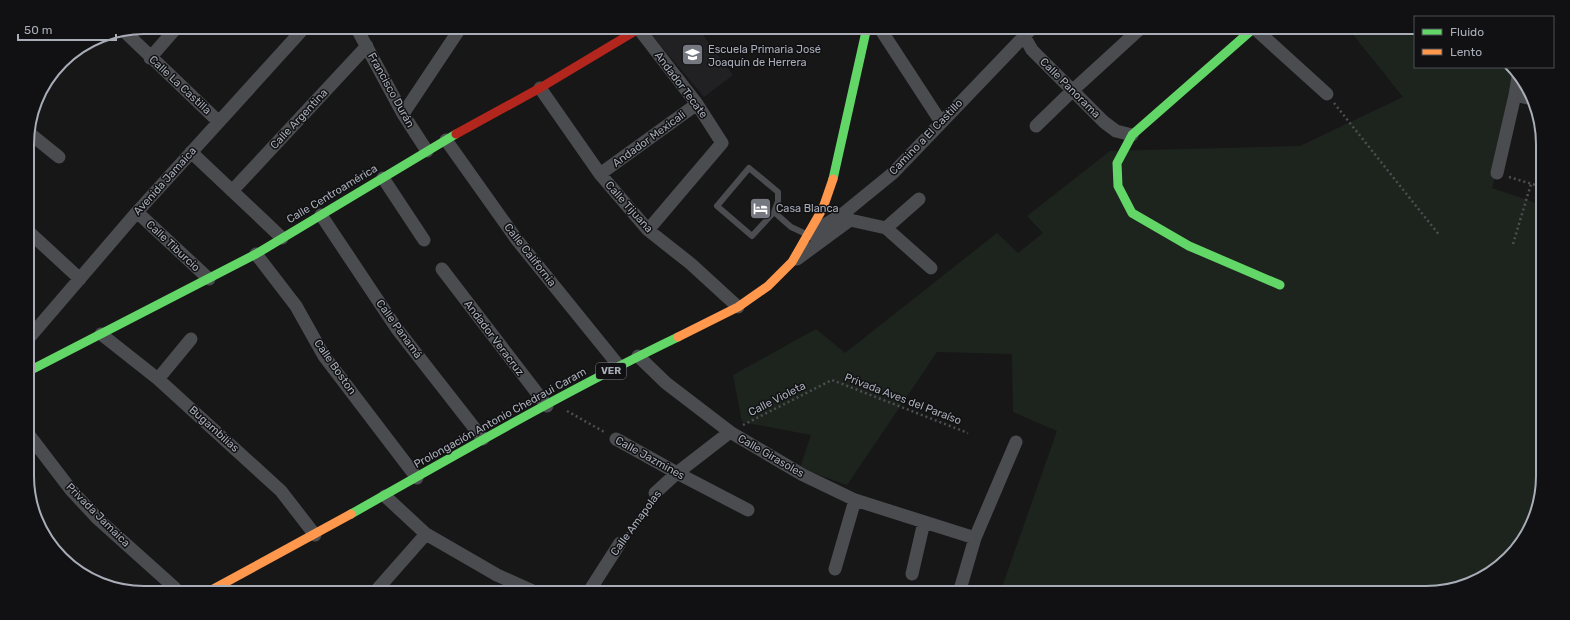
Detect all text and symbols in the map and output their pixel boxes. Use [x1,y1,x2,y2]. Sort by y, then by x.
scale bar [18,16,116,42]
legend [1414,16,1554,68]
text: 50 m [24,23,52,37]
text: Fluido [1450,25,1484,39]
school or university icon: Escuela Primaria José Joaquín de Herrera [680,42,706,68]
place label: Escuela Primaria José Joaquín de Herrera [708,43,821,69]
text: Lento [1450,45,1482,59]
street label: Andador Tecate [652,49,710,121]
street label: Francisco Durán [365,50,417,130]
street label: Calle La Castilla [146,53,214,117]
street label: Calle Panorama [1037,55,1103,121]
street label: Calle Argentina [268,86,330,152]
street label: Camino a El Castillo [887,97,965,177]
street label: Andador Mexicali [610,108,688,170]
street label: Avenida Jamaica [131,144,199,218]
street label: Calle Centroamérica [284,162,380,226]
street label: Calle Tijuana [603,179,655,235]
hotel icon: Casa Blanca [747,195,773,221]
place label: Casa Blanca [776,202,839,215]
street label: Calle Tiburcio [143,218,203,274]
street label: Calle California [501,221,559,289]
street label: Calle Panamá [373,297,425,361]
street label: Andador Veracruz [461,298,527,379]
street label: Calle Boston [311,337,359,397]
road number: VER [596,363,626,379]
street label: Prolongación Antonio Chedraui Caram [412,365,589,471]
street label: Privada Aves del Paraíso [843,371,963,427]
street label: Calle Violeta [746,379,808,419]
street label: Bugambilias [186,403,242,455]
street label: Calle Girasoles [736,432,807,480]
street label: Calle Jazmines [613,434,687,483]
street label: Privada Jamaica [63,480,133,550]
street label: Calle Amapolas [608,487,664,558]

